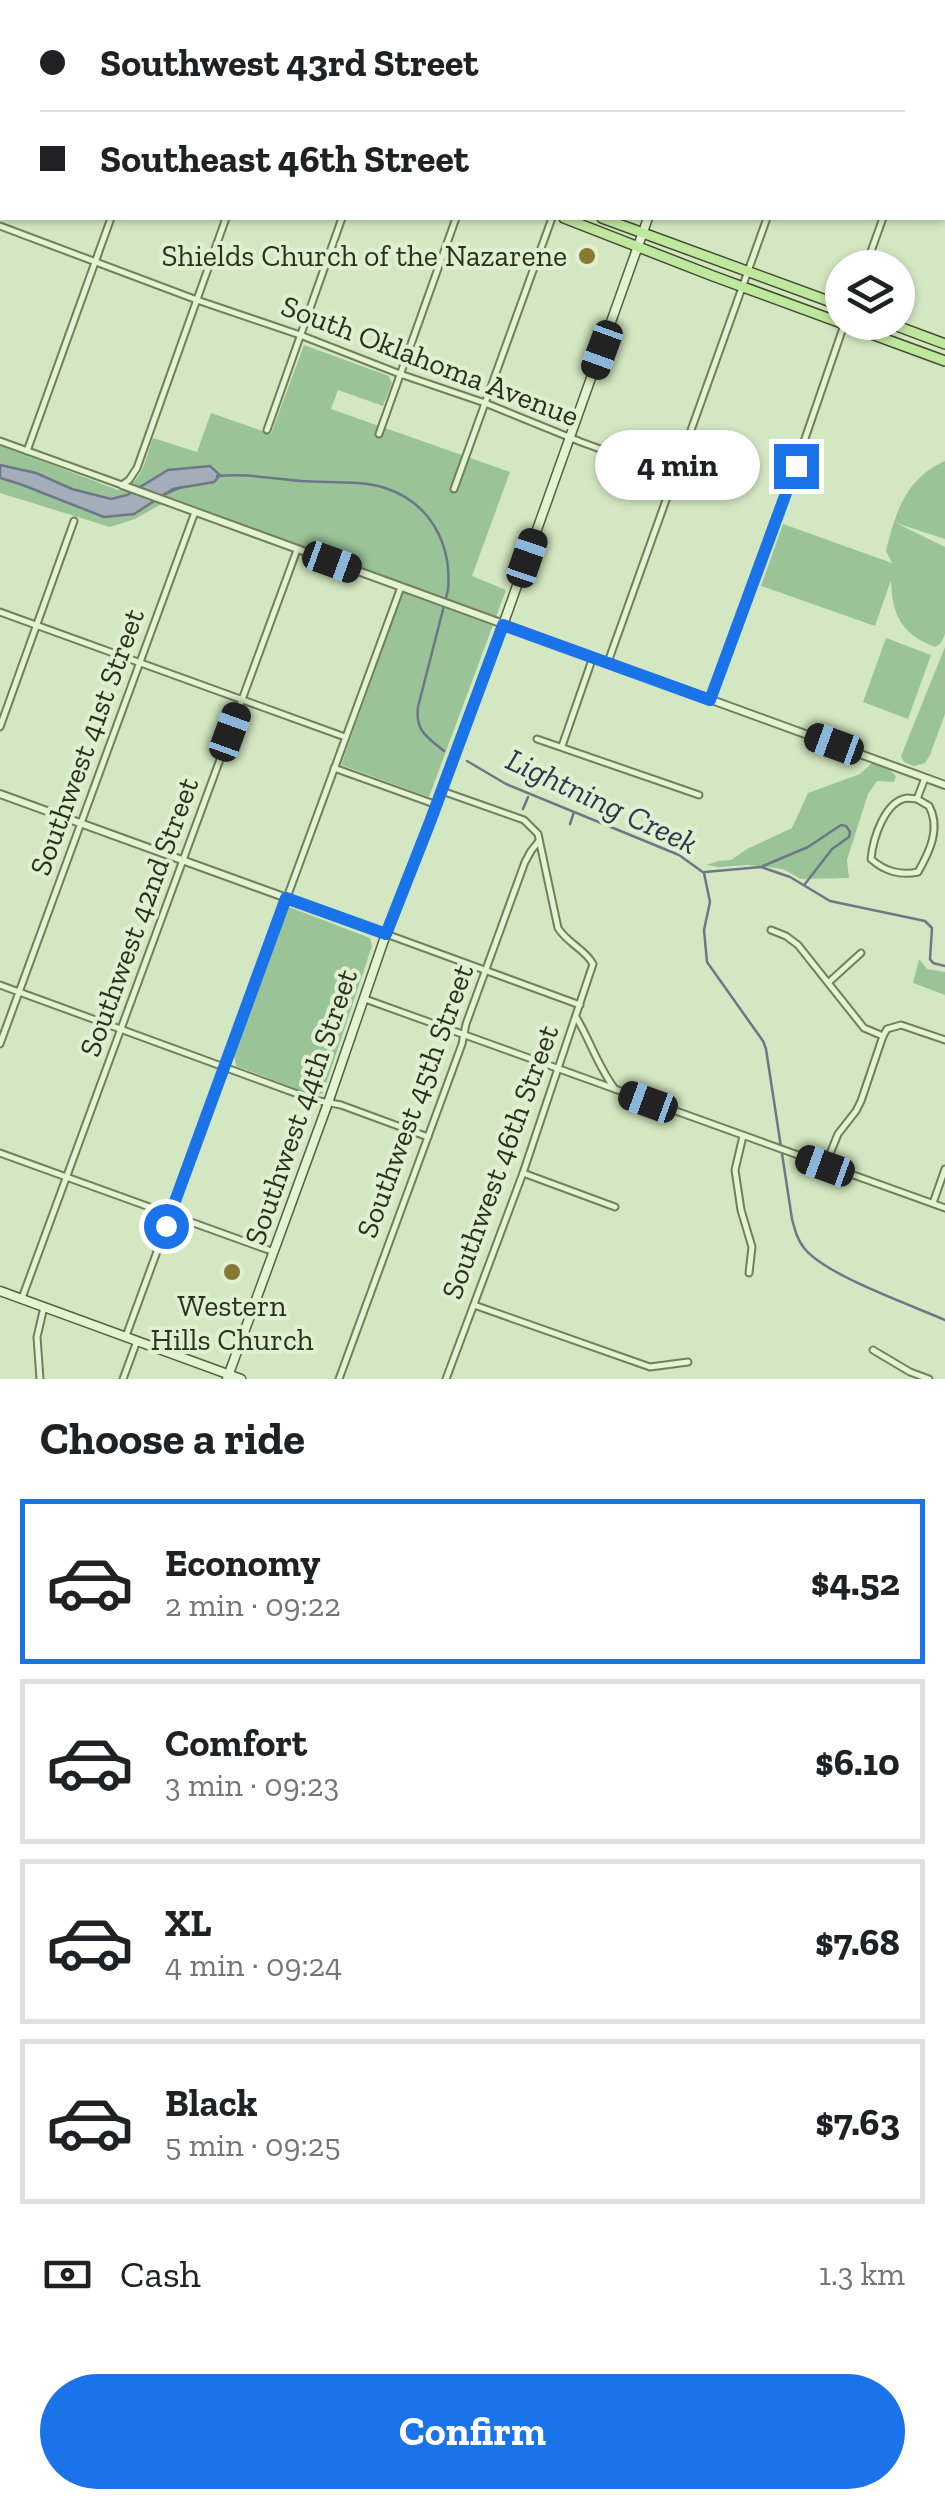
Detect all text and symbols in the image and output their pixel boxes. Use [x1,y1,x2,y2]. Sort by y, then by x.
text: Southwest 43rd Street [100,40,478,86]
text: Southeast 46th Street [100,136,469,182]
place label: Shields Church of the Nazarene [162,238,567,274]
marker: Shields Church of the Nazarene [576,245,598,267]
map controls [825,250,915,340]
button: layers [825,250,915,340]
street label: South Oklahoma Avenue [276,288,584,434]
car [578,317,626,383]
callout: 4 min [596,431,761,501]
route end [774,444,819,489]
text: 4 min [637,446,718,484]
car [503,525,551,591]
car [299,538,365,586]
street label: Southwest 41st Street [22,604,152,880]
car [206,699,254,765]
car [801,720,867,768]
water label: Lightning Creek [500,740,704,862]
street label: Southwest 42nd Street [72,772,206,1062]
street label: Southwest 45th Street [349,959,481,1243]
street label: Southwest 44th Street [237,964,365,1250]
street label: Southwest 46th Street [434,1020,566,1304]
car [615,1078,681,1126]
car [792,1142,858,1190]
route start [144,1204,189,1249]
marker: Western Hills Church [221,1261,243,1283]
place label: Western Hills Church [150,1288,314,1358]
text: Choose a ride [40,1412,305,1466]
icon: car [45,1537,135,1627]
text: Economy [165,1540,320,1586]
text: $4.52 [811,1559,900,1605]
text: 2 min · 09:22 [165,1586,341,1624]
icon: car [45,1717,135,1807]
text: Comfort [165,1720,307,1766]
text: $6.10 [815,1739,900,1785]
text: 3 min · 09:23 [165,1766,339,1804]
icon: car [45,1897,135,1987]
text: XL [165,1900,212,1946]
text: $7.68 [815,1919,900,1965]
text: 4 min · 09:24 [165,1946,342,1984]
icon: car [45,2077,135,2167]
text: Black [165,2080,258,2126]
text: $7.63 [815,2099,900,2145]
text: 5 min · 09:25 [165,2126,341,2164]
icon: cash [40,2247,95,2302]
text: Cash [120,2251,201,2297]
text: 1.3 km [819,2255,905,2293]
button: Confirm [40,2374,905,2489]

